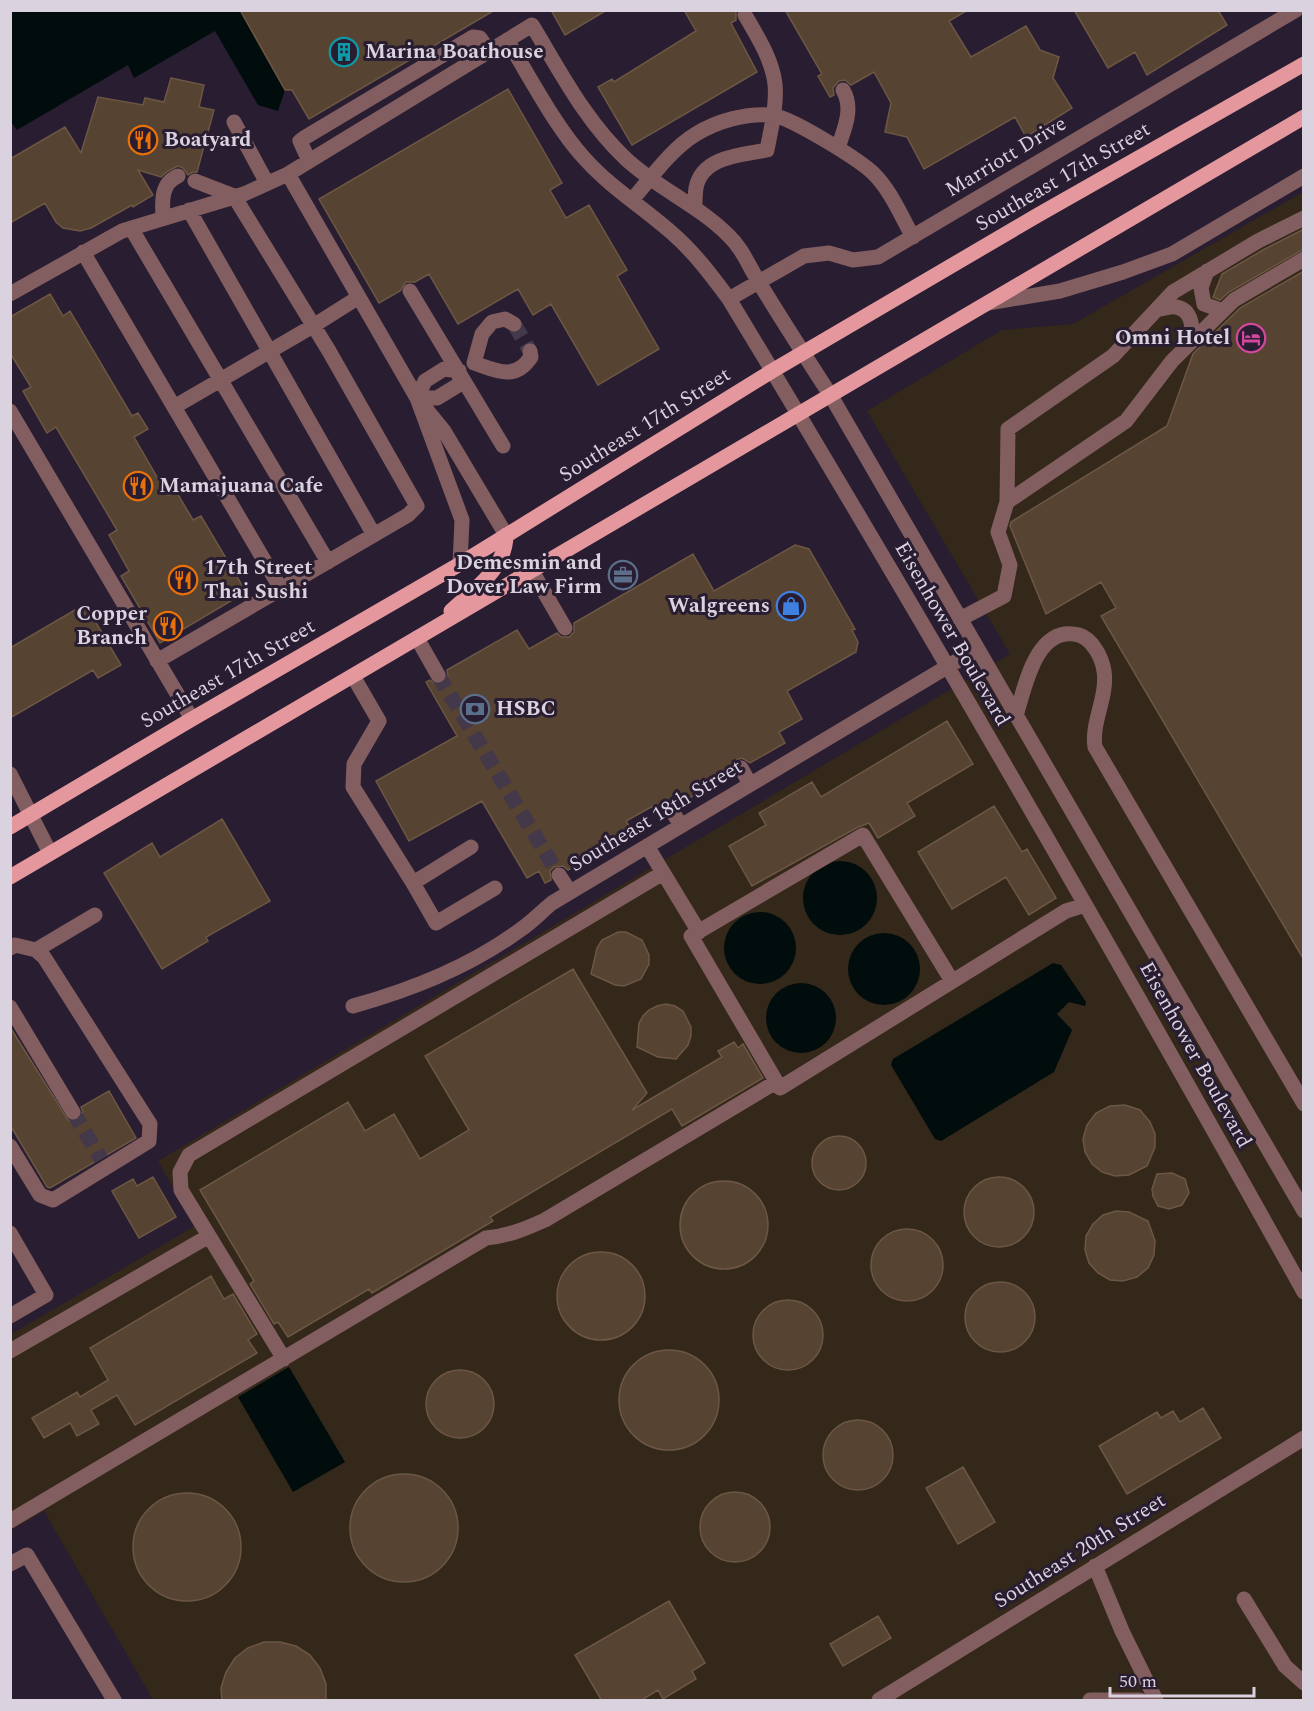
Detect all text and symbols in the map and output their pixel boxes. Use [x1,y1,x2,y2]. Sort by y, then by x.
building icon: Marina Boathouse [328,36,360,68]
place label: Marina Boathouse [365,36,544,68]
street label: Marriott Drive [939,108,1073,206]
street label: Southeast 17th Street [970,114,1156,240]
restaurant icon: Boatyard [127,124,159,156]
place label: Boatyard [164,124,252,156]
place label: Omni Hotel [1115,322,1230,354]
hotel icon: Omni Hotel [1235,322,1267,354]
street label: Southeast 17th Street [553,359,737,491]
restaurant icon: Mamajuana Cafe [122,470,154,502]
place label: Mamajuana Cafe [159,470,323,502]
street label: Eisenhower Boulevard [886,536,1018,732]
place label: Demesmin and Dover Law Firm [446,547,602,603]
place label: 17th Street Thai Sushi [204,552,312,608]
office icon: Demesmin and Dover Law Firm [607,559,639,591]
restaurant icon: 17th Street Thai Sushi [167,564,199,596]
place label: Walgreens [668,590,770,622]
shop icon: Walgreens [775,590,807,622]
place label: Copper Branch [76,598,147,654]
restaurant icon: Copper Branch [152,610,184,642]
street label: Southeast 17th Street [135,611,321,737]
bank icon: HSBC [459,693,491,725]
place label: HSBC [496,693,556,725]
street label: Southeast 18th Street [563,751,749,881]
street label: Eisenhower Boulevard [1130,956,1260,1154]
street label: Southeast 20th Street [988,1485,1172,1617]
scale bar [1110,1660,1254,1698]
text: 50 m [1119,1668,1157,1695]

